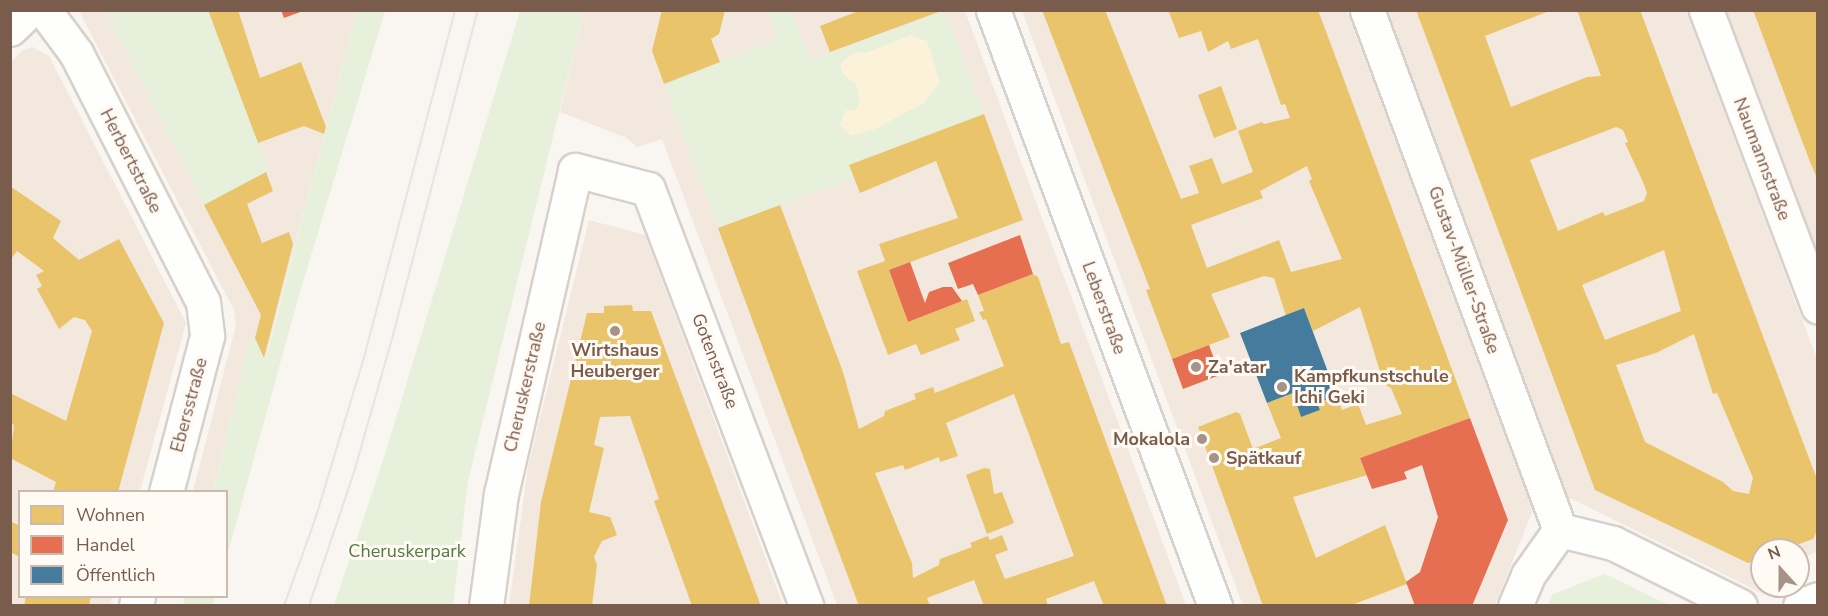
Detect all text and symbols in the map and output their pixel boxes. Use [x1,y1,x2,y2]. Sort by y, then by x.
street label: Naumannstraße [1729,95,1795,223]
street label: Herbertstraße [95,105,167,217]
street label: Gustav-Müller-Straße [1424,183,1504,357]
street label: Leberstraße [1077,259,1131,357]
street label: Gotenstraße [687,310,743,412]
street label: Cheruskerstraße [499,320,551,454]
marker: Wirtshaus Heuberger [608,324,622,338]
place label: Wirtshaus Heuberger [570,340,660,382]
street label: Ebersstraße [166,355,212,455]
place label: Za'atar [1208,356,1267,378]
marker: Za'atar [1189,360,1203,374]
place label: Kampfkunstschule Ichi Geki [1294,366,1449,409]
marker: Kampfkunstschule Ichi Geki [1275,380,1289,394]
place label: Mokalola [1113,428,1190,450]
marker: Mokalola [1195,432,1209,446]
place label: Spätkauf [1226,447,1301,469]
marker: Spätkauf [1207,451,1221,465]
legend [18,490,228,598]
text: Wohnen [76,503,145,527]
text: Handel [76,533,135,557]
north arrow [1750,538,1810,598]
park label: Cheruskerpark [348,540,466,562]
text: N [1765,541,1784,565]
text: Öffentlich [76,563,155,587]

